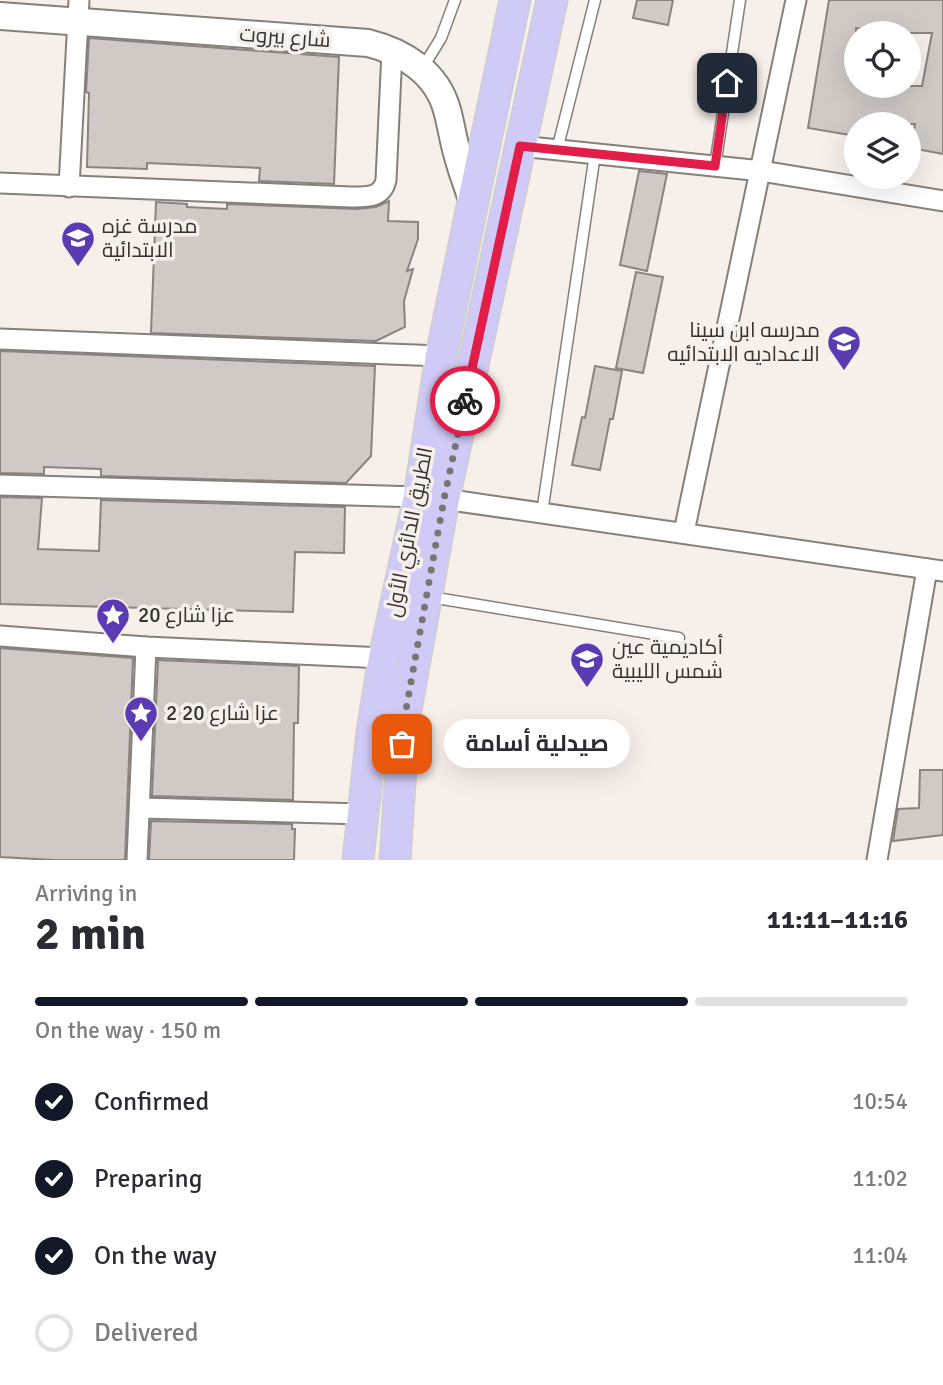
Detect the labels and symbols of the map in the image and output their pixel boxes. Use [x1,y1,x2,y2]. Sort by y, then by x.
street label: شارع بيروت [238,21,332,54]
pin [697,53,757,113]
place label: مدرسة غزه الابتدائية [102,213,197,263]
school or university icon: مدرسة غزه الابتدائية [59,219,97,268]
place label: مدرسه ابن سينا الاعداديه الابتدائيه [667,317,820,367]
school or university icon: مدرسه ابن سينا الاعداديه الابتدائيه [825,323,863,372]
courier [430,366,500,436]
street label: الطريق الدائري الأول [380,445,441,620]
place icon: عزا شارع 20 [94,596,132,645]
place label: عزا شارع 20 [138,602,235,629]
place label: أكاديمية عين شمس الليبية [612,634,723,684]
school or university icon: أكاديمية عين شمس الليبية [568,640,606,689]
place icon: عزا شارع 20 2 [122,694,160,743]
place label: عزا شارع 20 2 [166,700,279,727]
pin [372,714,432,774]
callout: صيدلية أسامة [444,720,630,768]

